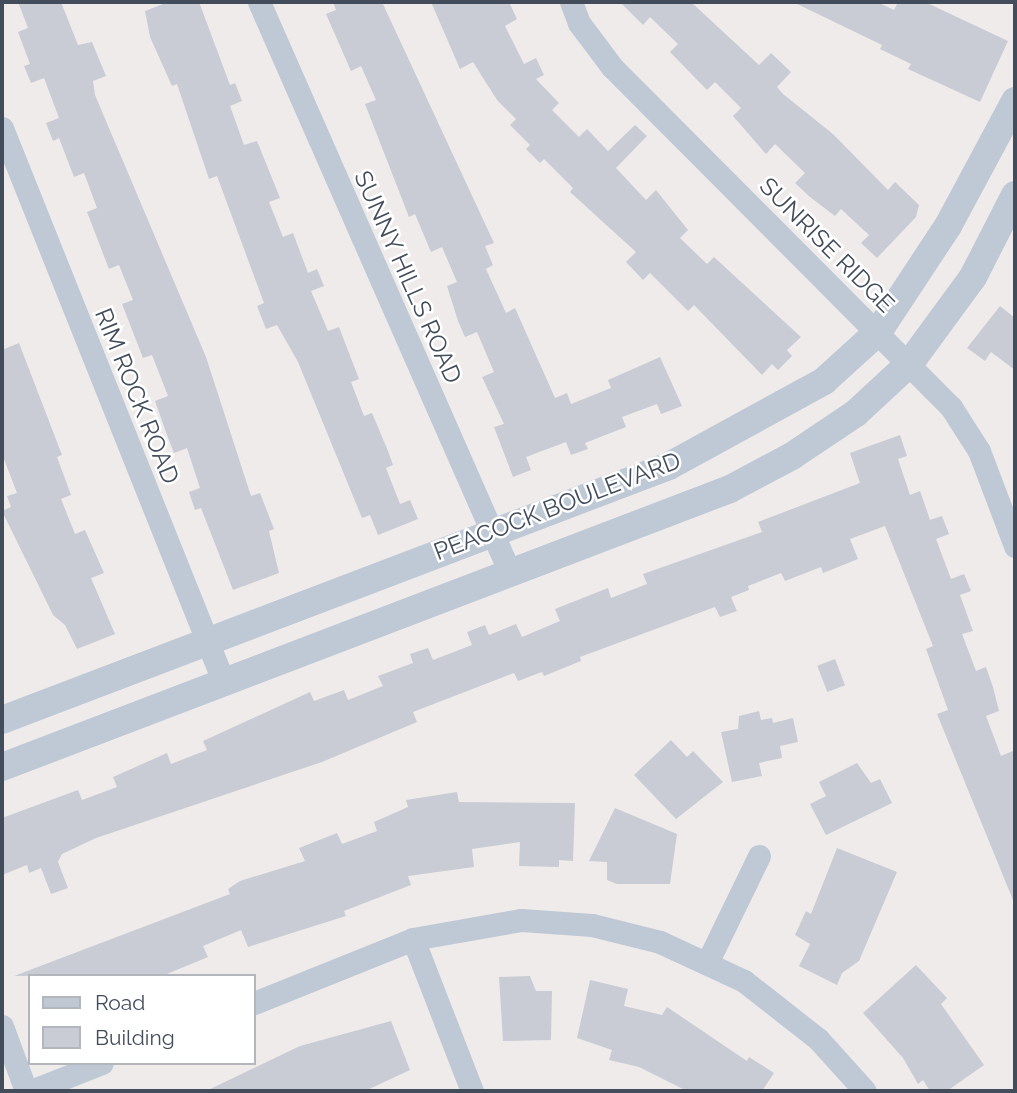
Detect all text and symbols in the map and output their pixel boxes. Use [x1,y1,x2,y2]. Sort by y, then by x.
street label: SUNNY HILLS ROAD [348,166,468,388]
street label: SUNRISE RIDGE [754,172,900,318]
street label: RIM ROCK ROAD [89,304,185,488]
street label: PEACOCK BOULEVARD [429,446,685,566]
legend [28,974,256,1065]
text: Road [95,990,145,1015]
text: Building [95,1025,175,1050]

